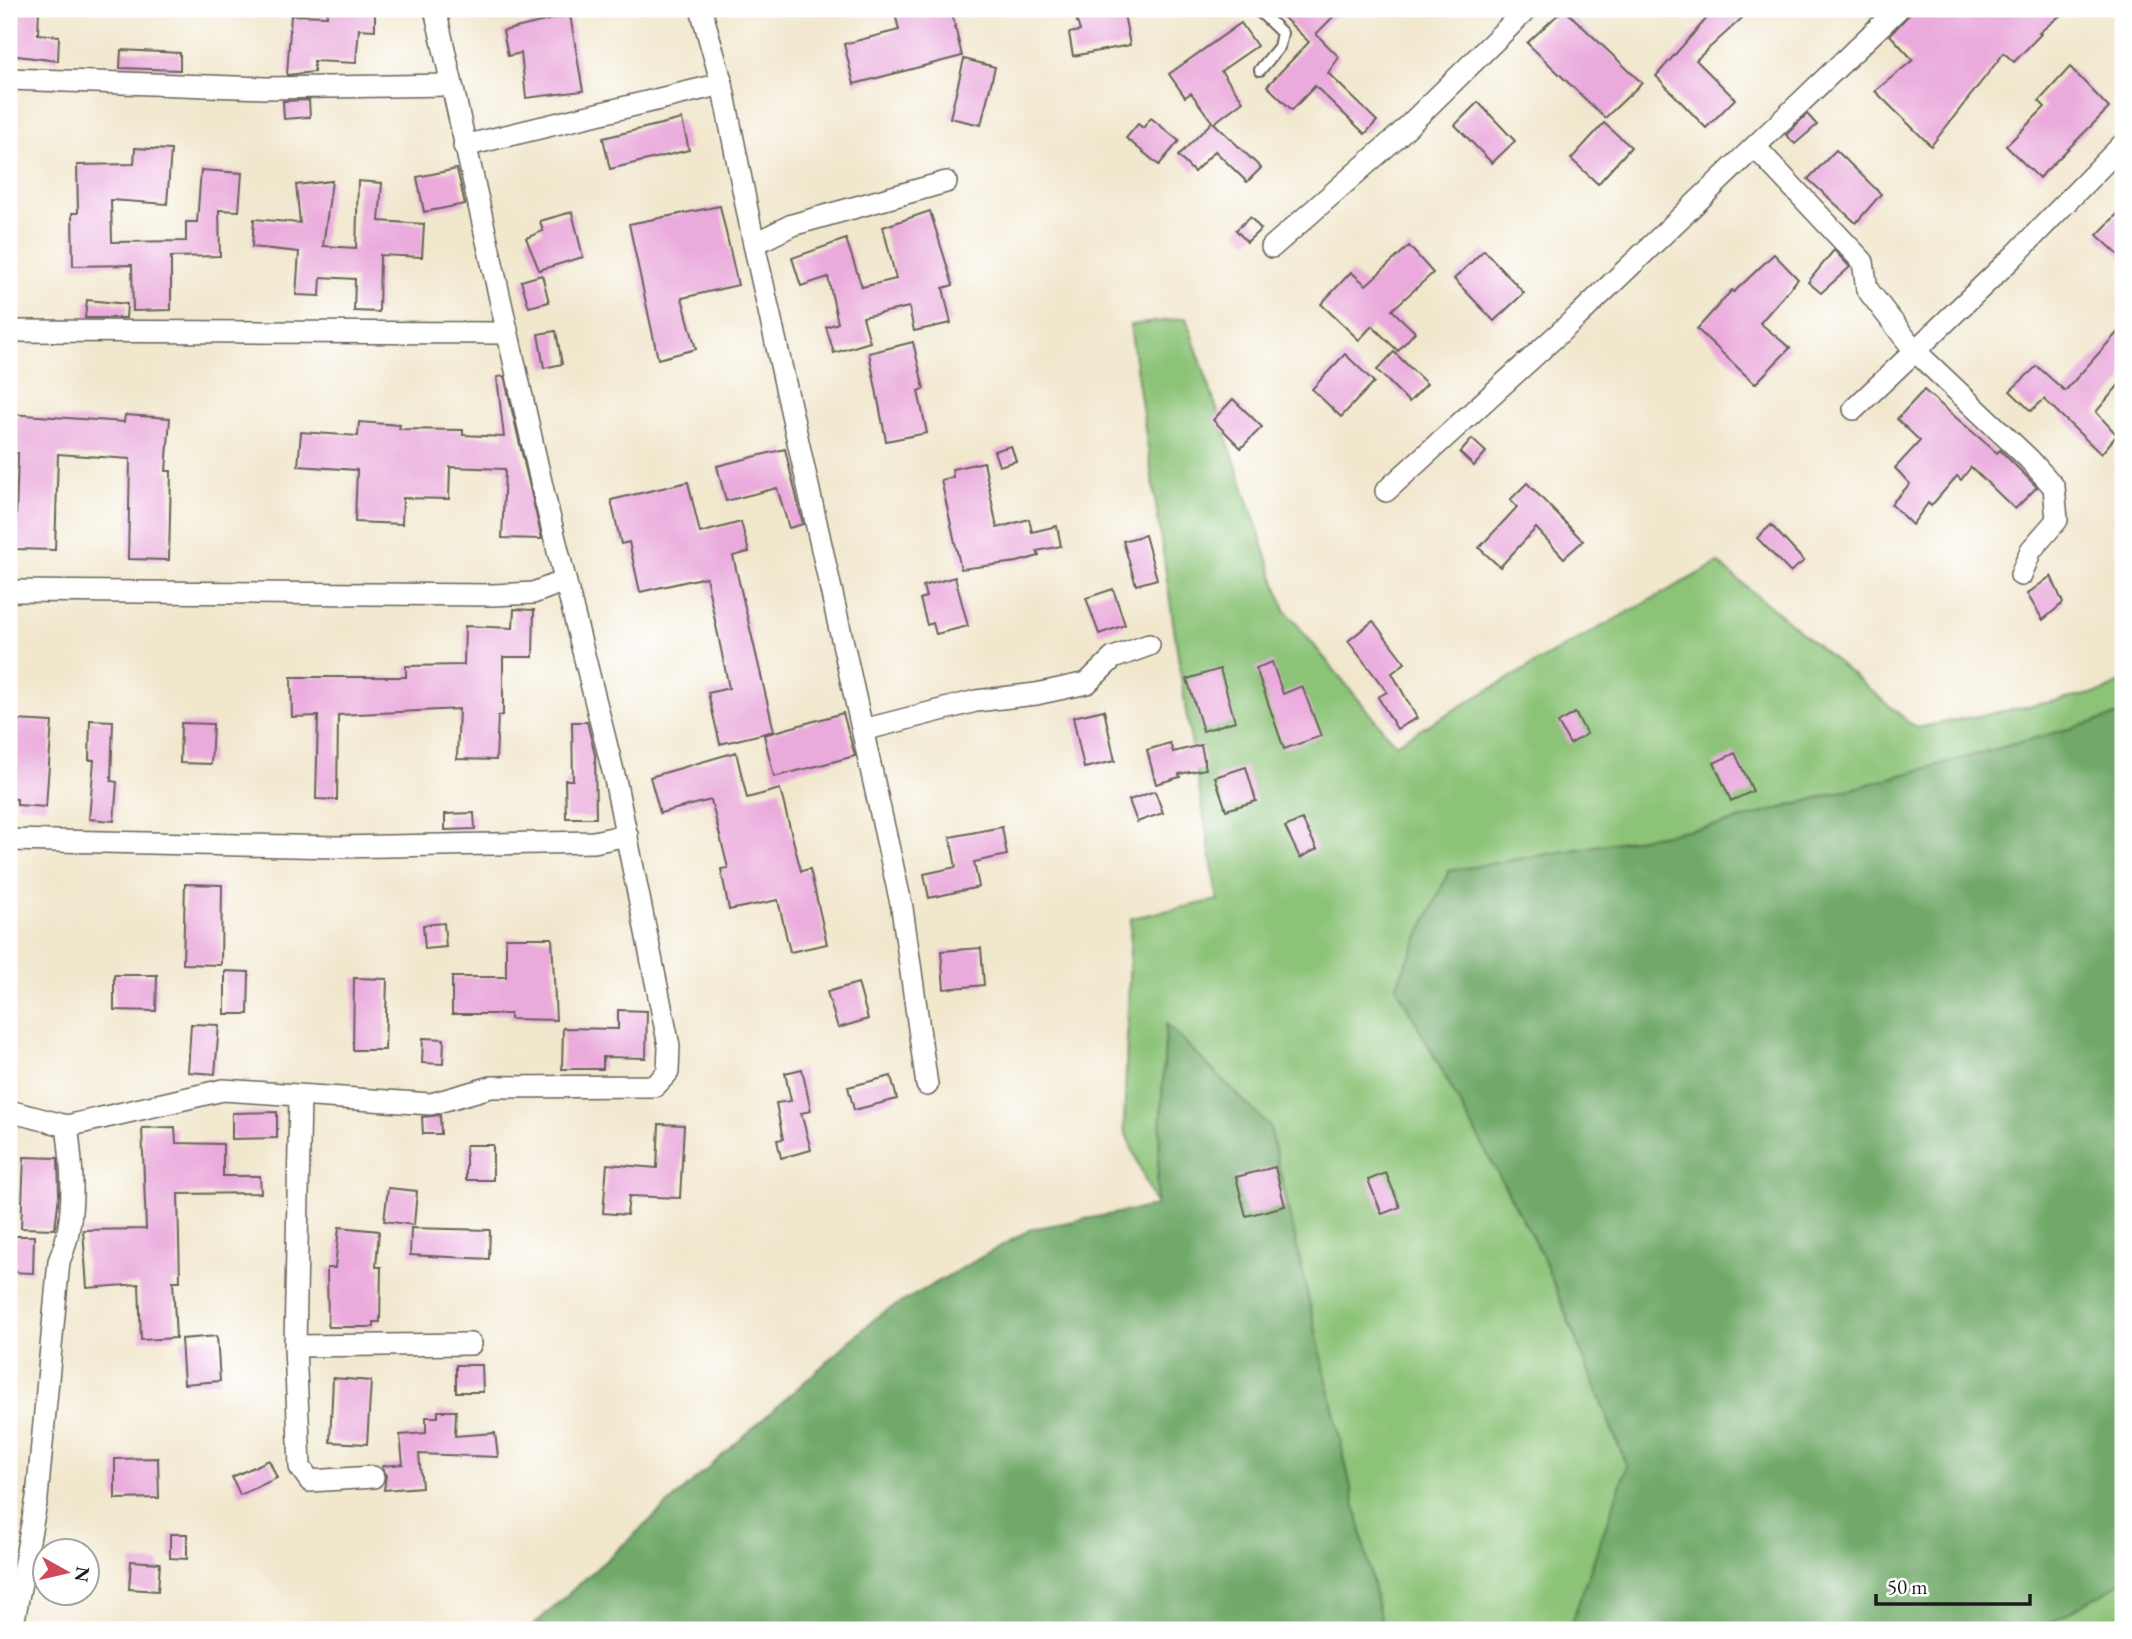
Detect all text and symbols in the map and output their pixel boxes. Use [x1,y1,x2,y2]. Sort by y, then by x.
north arrow [32,1538,102,1608]
scale bar [1876,1562,2030,1606]
text: N [69,1565,96,1584]
text: 50 m [1887,1573,1928,1600]

